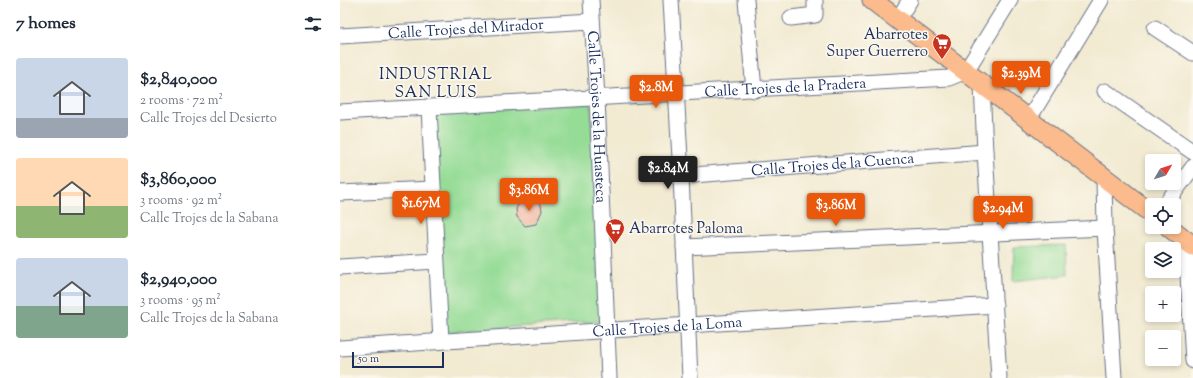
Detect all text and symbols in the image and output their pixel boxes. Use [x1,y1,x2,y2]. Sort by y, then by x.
text: 7 homes [16,12,76,36]
icon: filters [302,13,324,35]
street label: Calle Trojes del Mirador [388,15,545,45]
place label: Abarrotes Super Guerrero [826,25,928,63]
street label: Calle Trojes de la Huasteca [581,30,610,204]
supermarket icon: Abarrotes Super Guerrero [931,32,953,60]
pin: $2.39M [988,61,1054,95]
district label: INDUSTRIAL SAN LUIS [379,64,493,105]
text: $2.39M [1001,65,1041,83]
text: $2,840,000 [140,68,217,92]
icon: home [48,74,96,122]
street label: Calle Trojes de la Pradera [704,74,867,104]
pin: $2.8M [628,75,684,109]
text: $2.8M [639,79,673,97]
text: 2 rooms · 72 m² [140,92,223,110]
text: Calle Trojes del Desierto [140,110,277,128]
street label: Calle Trojes de la Cuenca [750,149,915,182]
north arrow [1145,154,1181,190]
map controls [1145,154,1181,366]
pin: $2.84M [635,156,701,190]
text: $2.84M [647,160,689,178]
text: $3,860,000 [140,168,216,192]
icon: home [48,174,96,222]
pin: $3.86M [496,178,562,212]
text: $3.86M [509,182,549,200]
pin: $1.67M [388,191,454,225]
text: 3 rooms · 92 m² [140,192,222,210]
pin: $3.86M [803,193,869,227]
text: $1.67M [401,195,441,213]
pin: $2.94M [970,196,1036,230]
text: $3.86M [816,197,856,215]
button: locate [1145,198,1181,234]
text: $2.94M [983,200,1023,218]
text: Calle Trojes de la Sabana [140,210,279,228]
supermarket icon: Abarrotes Paloma [604,217,626,245]
place label: Abarrotes Paloma [629,219,743,240]
button: layers [1145,242,1181,278]
text: $2,940,000 [140,268,217,292]
icon: home [48,274,96,322]
button: + [1145,286,1181,322]
text: 3 rooms · 95 m² [140,292,221,310]
text: Calle Trojes de la Sabana [140,310,279,328]
street label: Calle Trojes de la Loma [592,313,743,343]
button: − [1145,330,1181,366]
scale bar [352,350,444,369]
text: 50 m [358,351,379,367]

